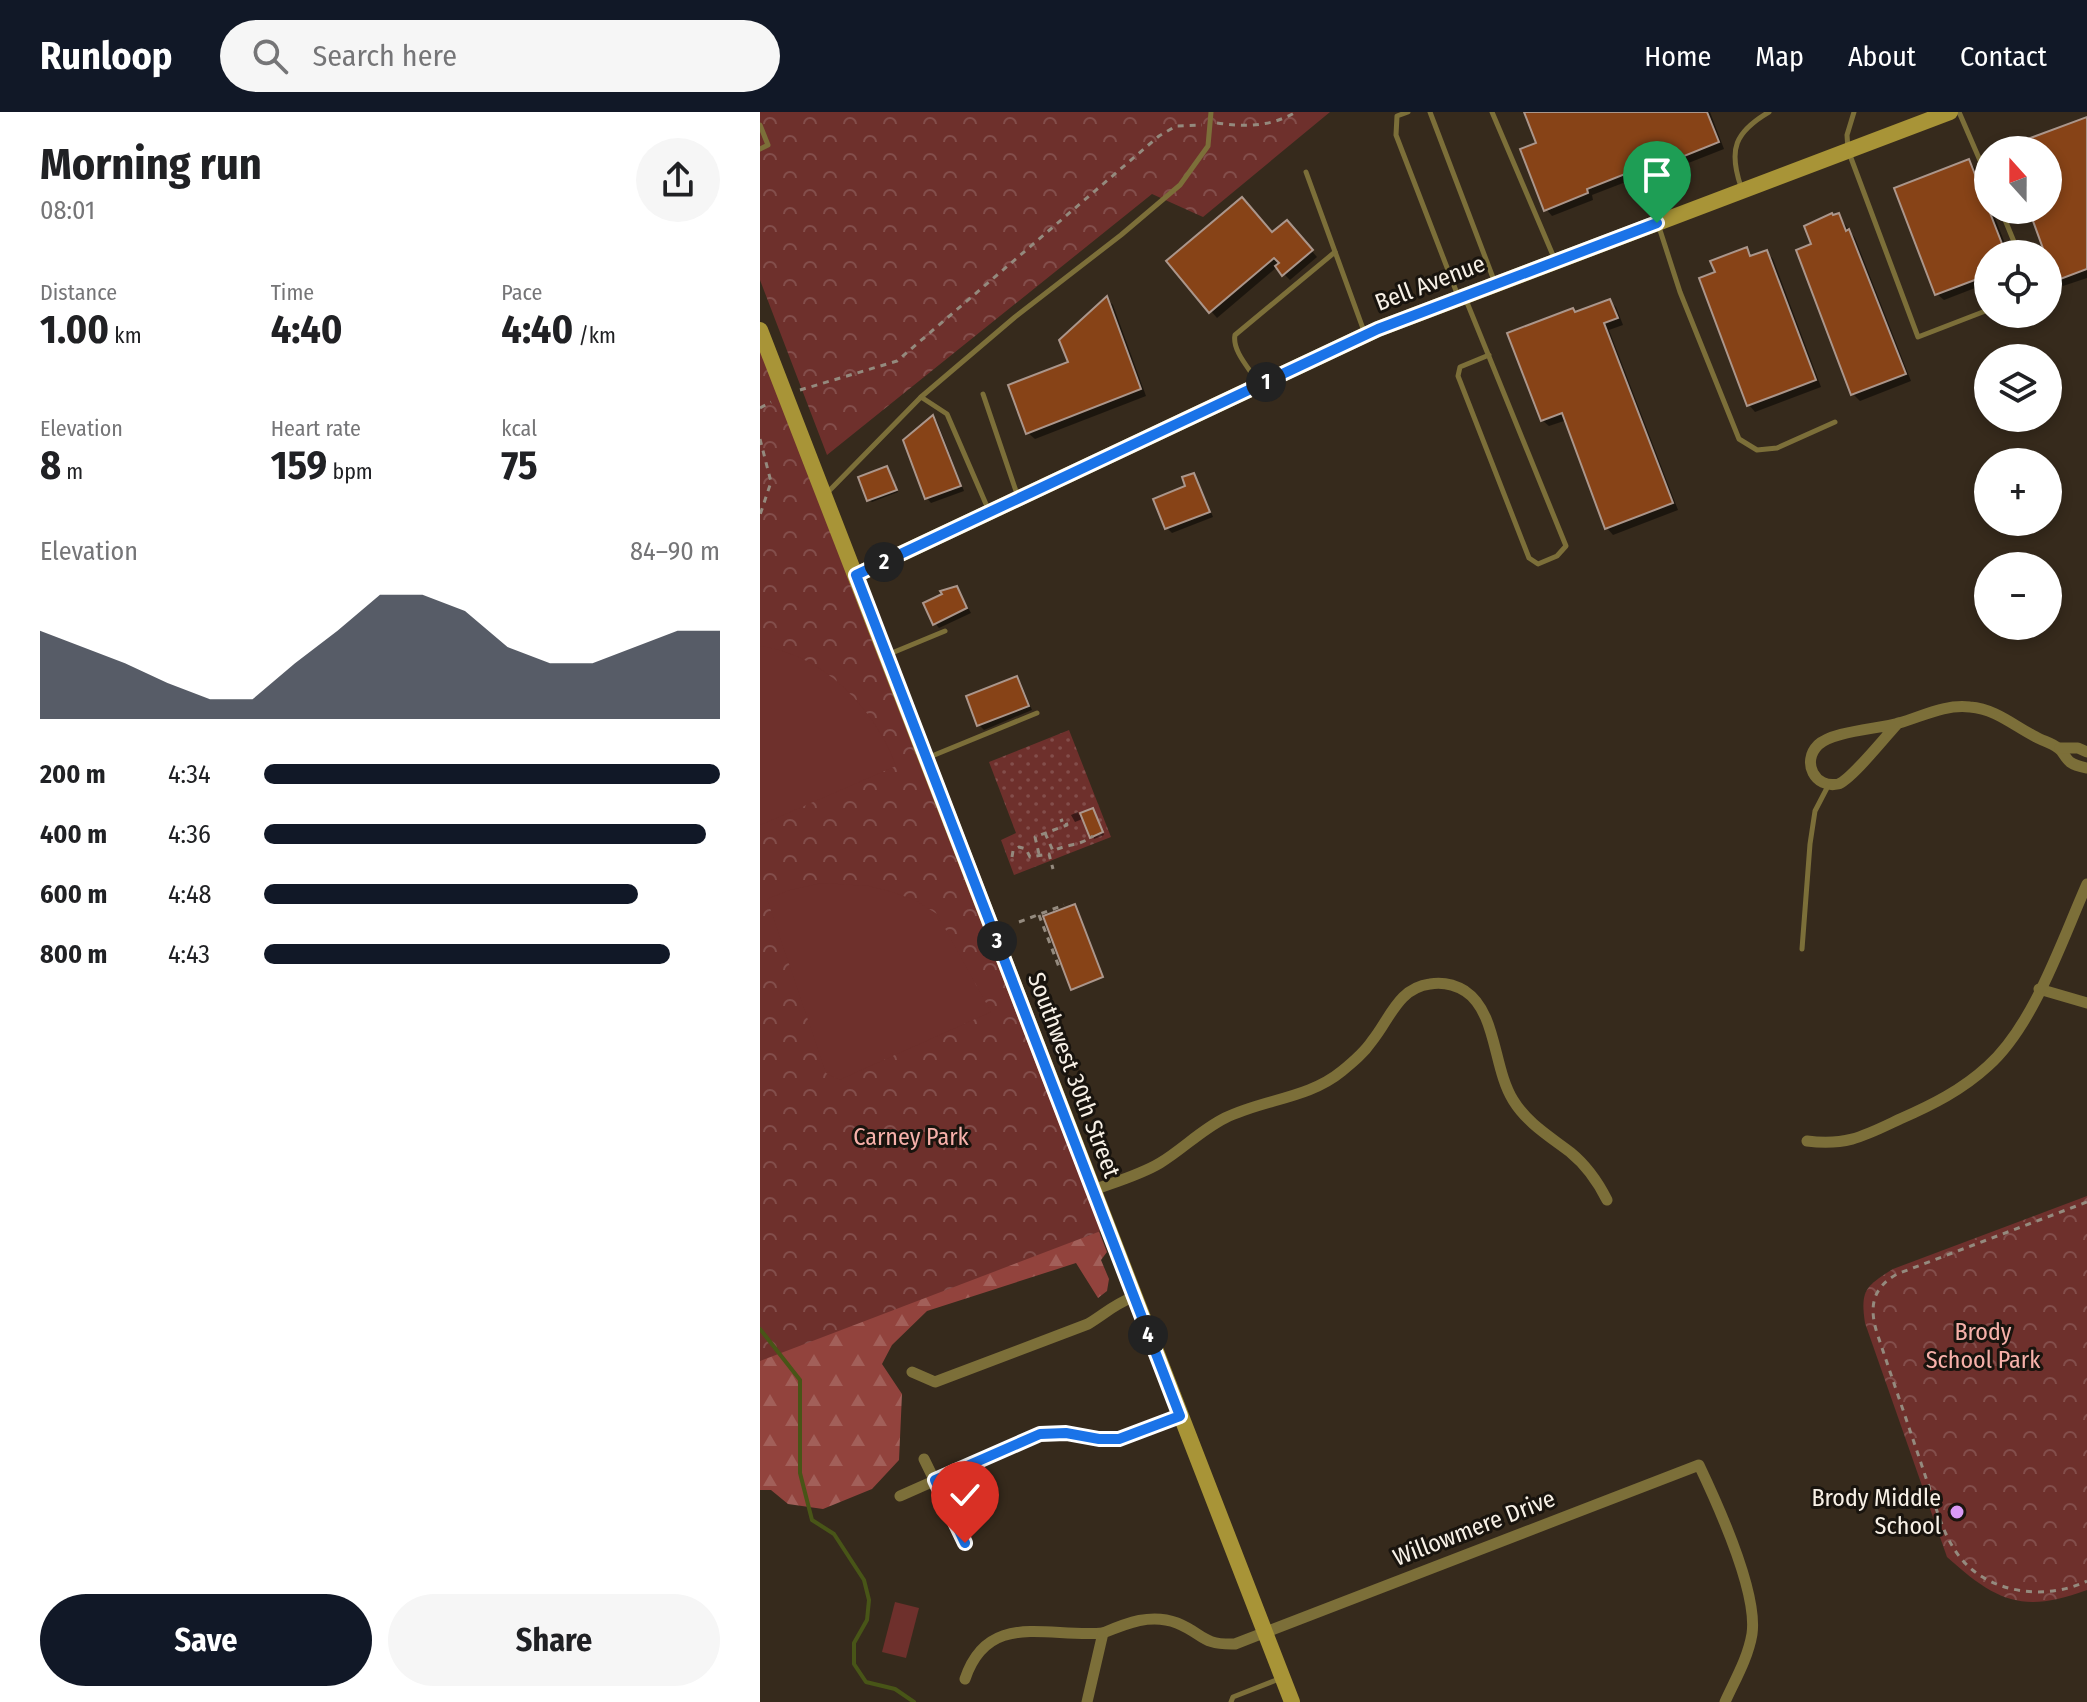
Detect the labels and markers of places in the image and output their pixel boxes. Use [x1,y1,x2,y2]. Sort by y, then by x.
pin [1623,141,1691,223]
pin: 1 [1246,362,1286,402]
pin: 2 [864,542,904,582]
pin: 3 [977,921,1017,961]
pin: 4 [1128,1315,1168,1355]
pin [931,1461,999,1543]
place label: Brody Middle School [1811,1484,1941,1540]
marker: Brody Middle School [1948,1503,1966,1521]

